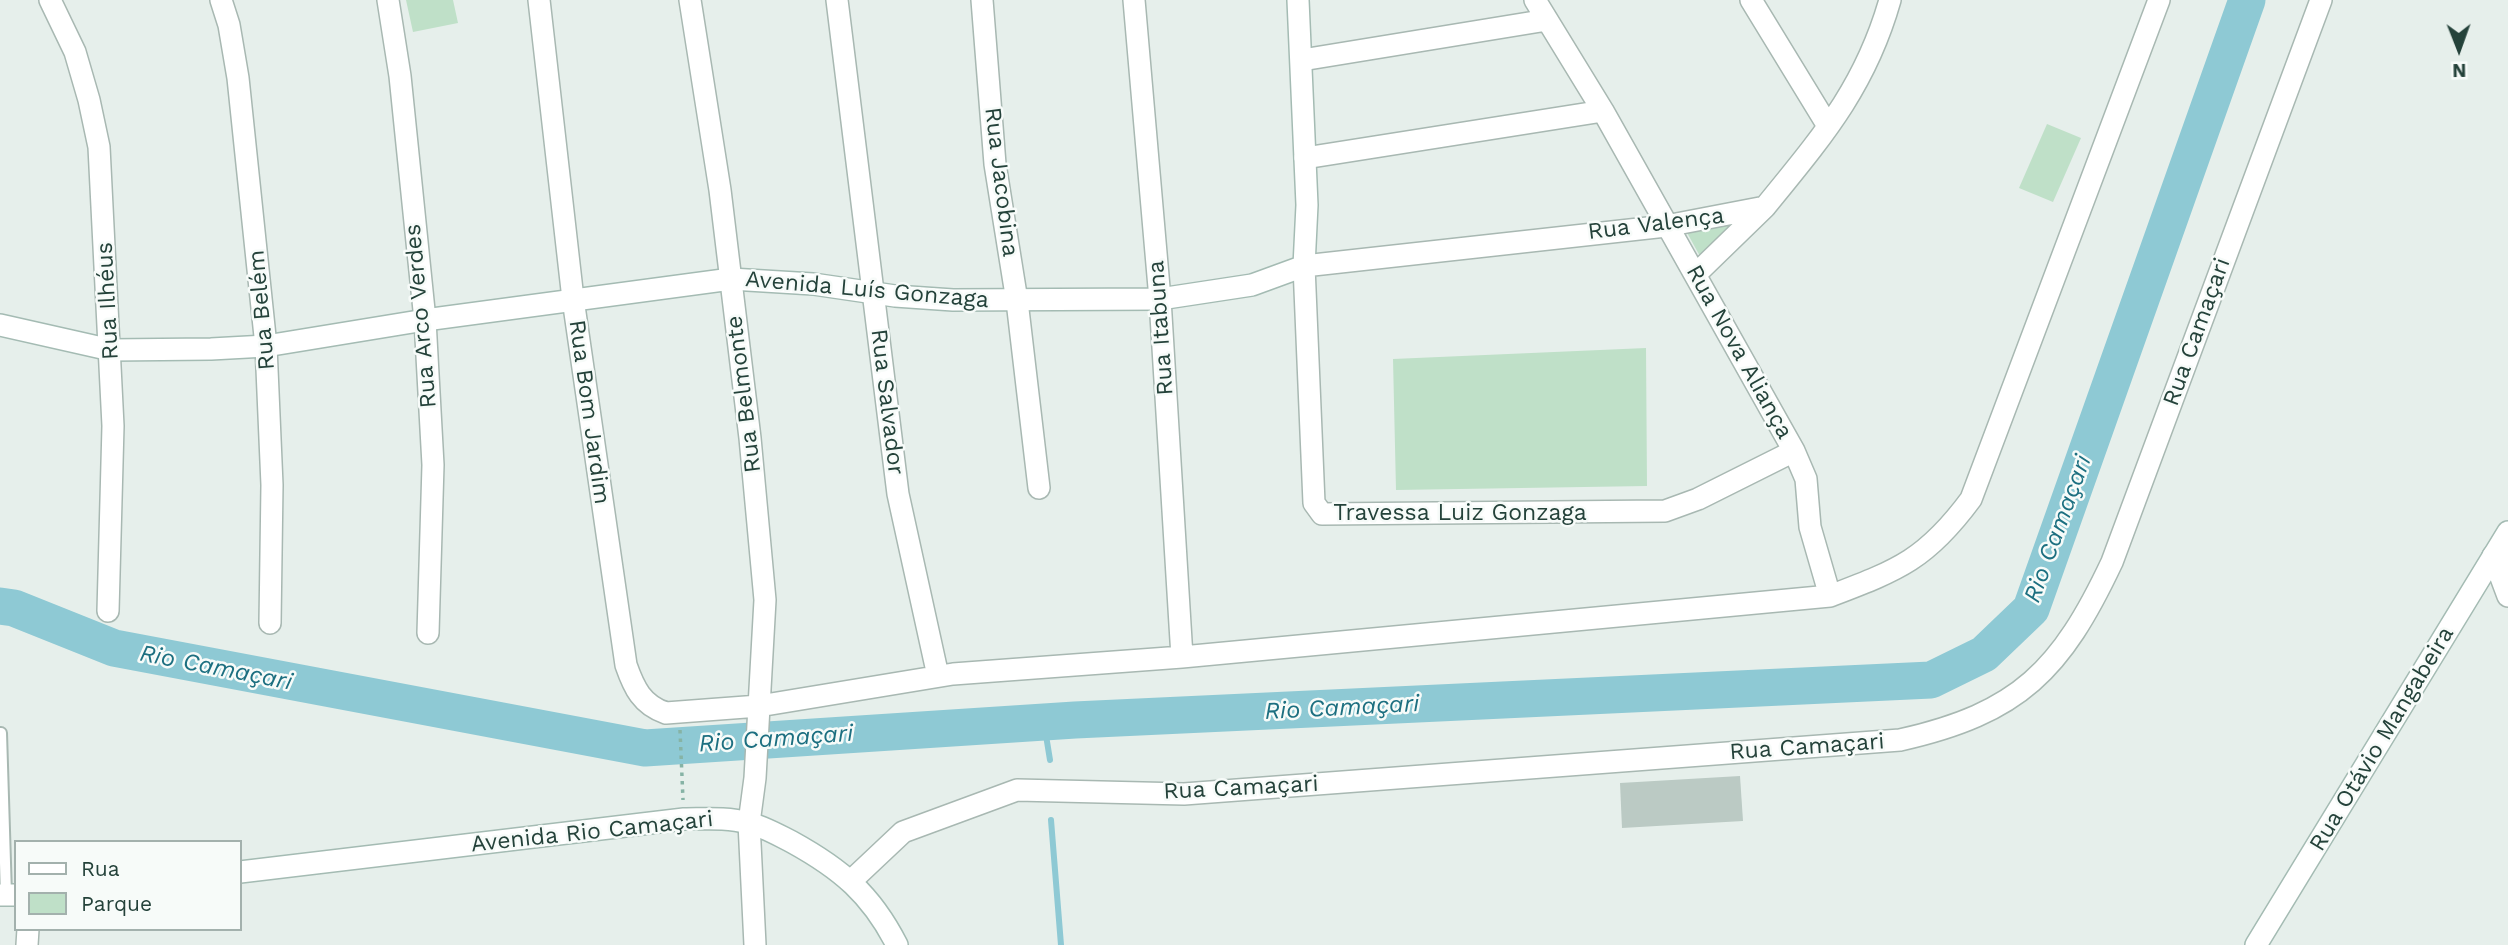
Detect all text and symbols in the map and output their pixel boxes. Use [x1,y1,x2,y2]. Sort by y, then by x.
north arrow [2424,14,2494,84]
text: N [2452,59,2467,82]
street label: Rua Jacobina [978,106,1024,258]
street label: Rua Valença [1586,202,1726,246]
street label: Rua Arco Verdes [399,223,443,409]
street label: Rua Ilhéus [91,242,125,360]
street label: Rua Belém [243,249,281,371]
street label: Rua Camaçari [2157,254,2237,410]
street label: Rua Itabuna [1143,259,1179,397]
street label: Rua Nova Aliança [1680,260,1798,444]
street label: Avenida Luís Gonzaga [744,266,990,314]
street label: Rua Belmonte [721,314,767,474]
street label: Rua Bom Jardim [562,318,616,506]
street label: Rua Salvador [864,328,910,476]
water label: Rio Camaçari [2018,451,2098,607]
street label: Travessa Luiz Gonzaga [1333,499,1587,527]
street label: Rua Otávio Mangabeira [2304,622,2460,856]
water label: Rio Camaçari [137,639,295,697]
water label: Rio Camaçari [1264,690,1420,726]
water label: Rio Camaçari [698,719,854,759]
street label: Rua Camaçari [1729,728,1885,766]
street label: Rua Camaçari [1163,770,1319,806]
street label: Avenida Rio Camaçari [470,806,714,858]
legend [14,840,242,931]
text: Rua [81,856,120,881]
text: Parque [81,891,152,916]

